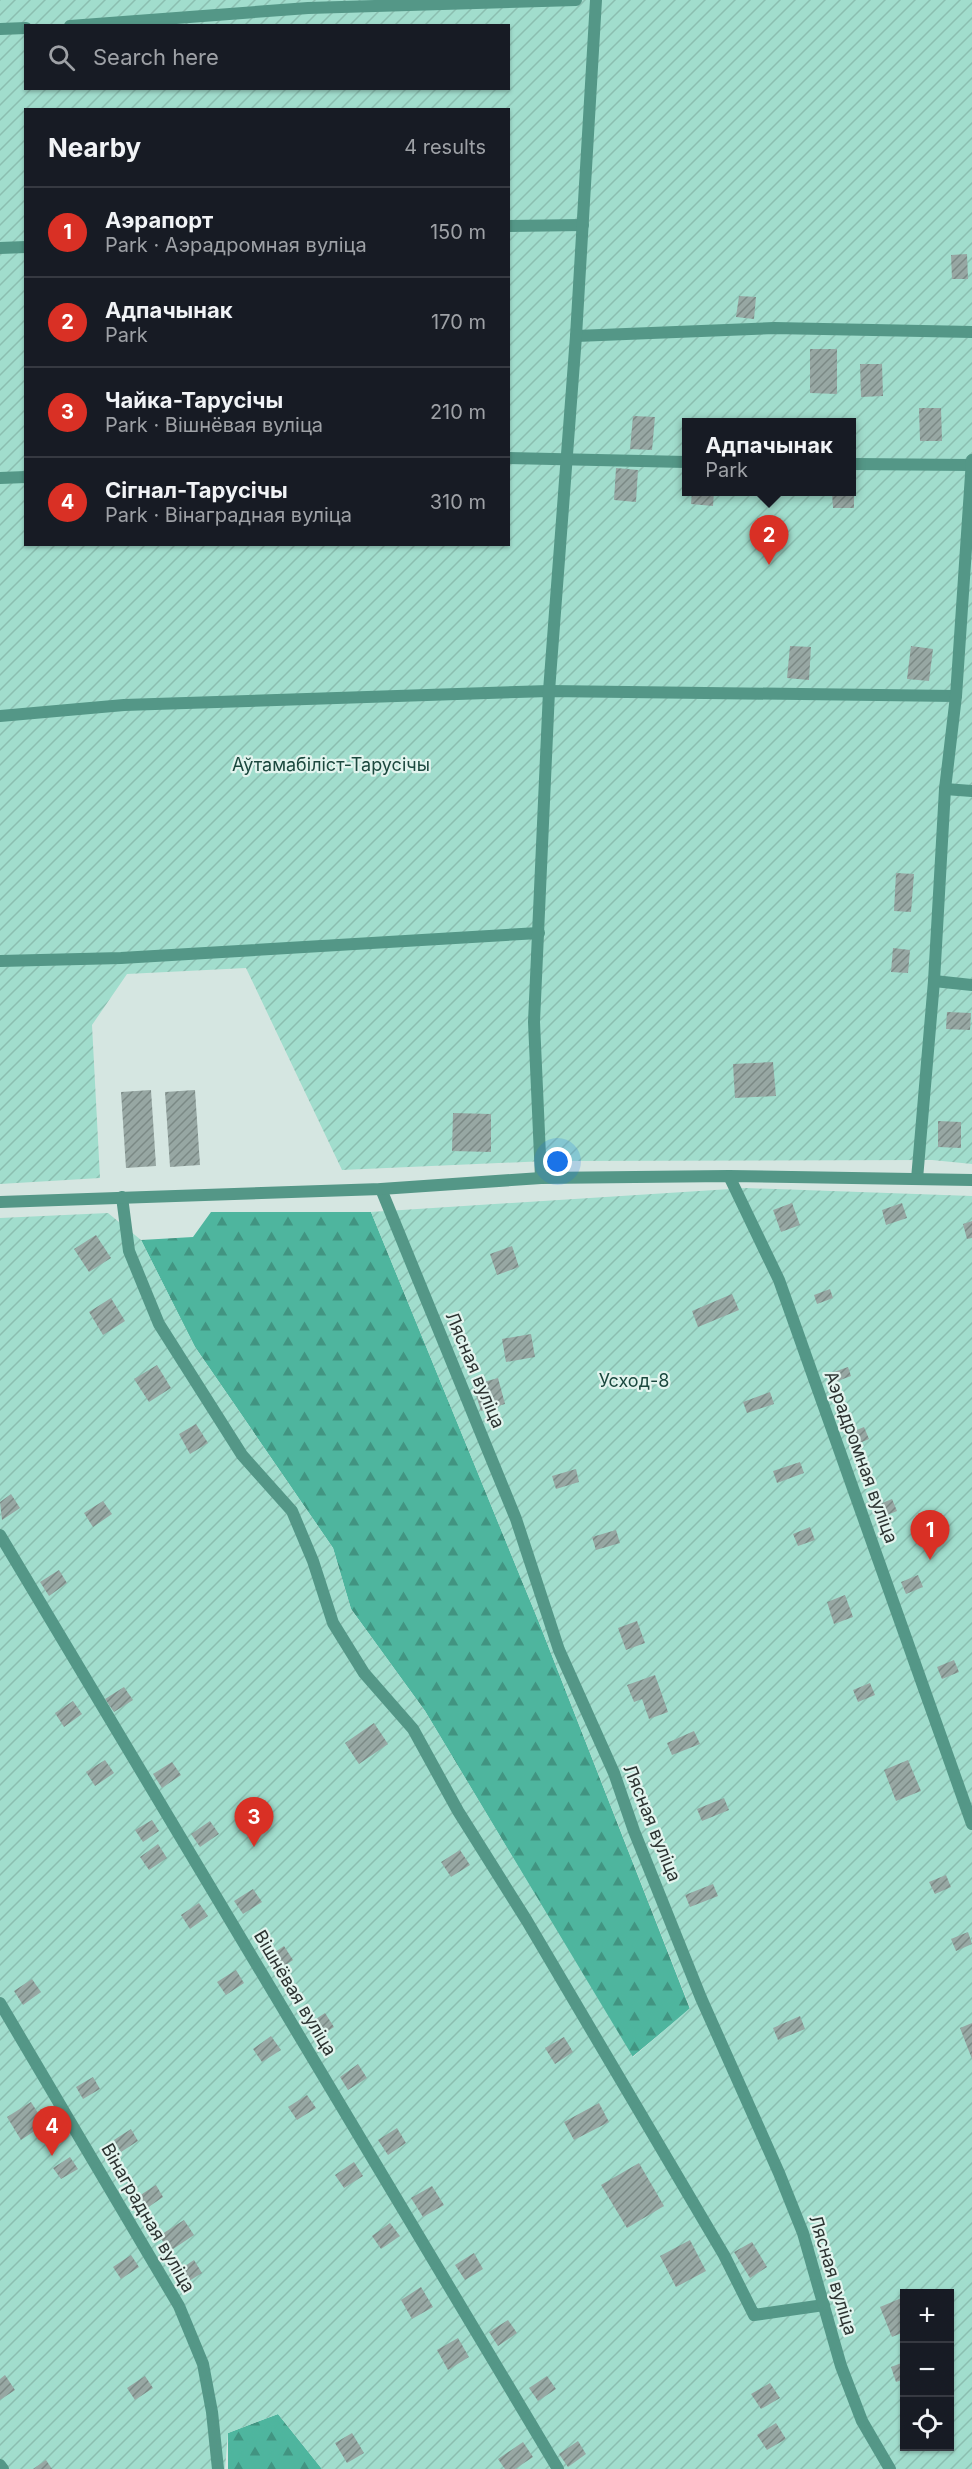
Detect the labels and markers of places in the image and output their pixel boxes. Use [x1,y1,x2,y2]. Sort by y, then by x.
pin: 2 [750,516,788,565]
pin: 1 [910,1510,950,1560]
pin: 3 [234,1798,274,1847]
pin: 4 [32,2106,72,2156]

